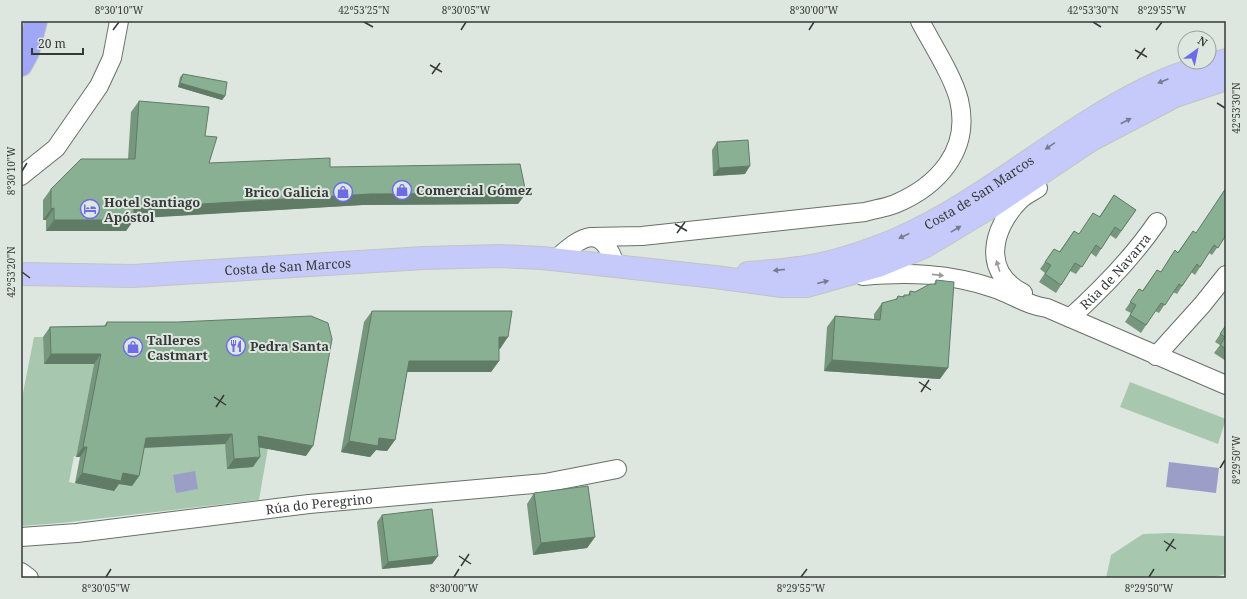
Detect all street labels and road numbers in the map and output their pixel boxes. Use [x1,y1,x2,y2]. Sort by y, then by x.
street label: Costa de San Marcos [921,151,1037,234]
street label: Rúa de Navarra [1076,230,1155,313]
street label: Costa de San Marcos [224,254,352,279]
street label: Rúa do Peregrino [265,489,373,518]

